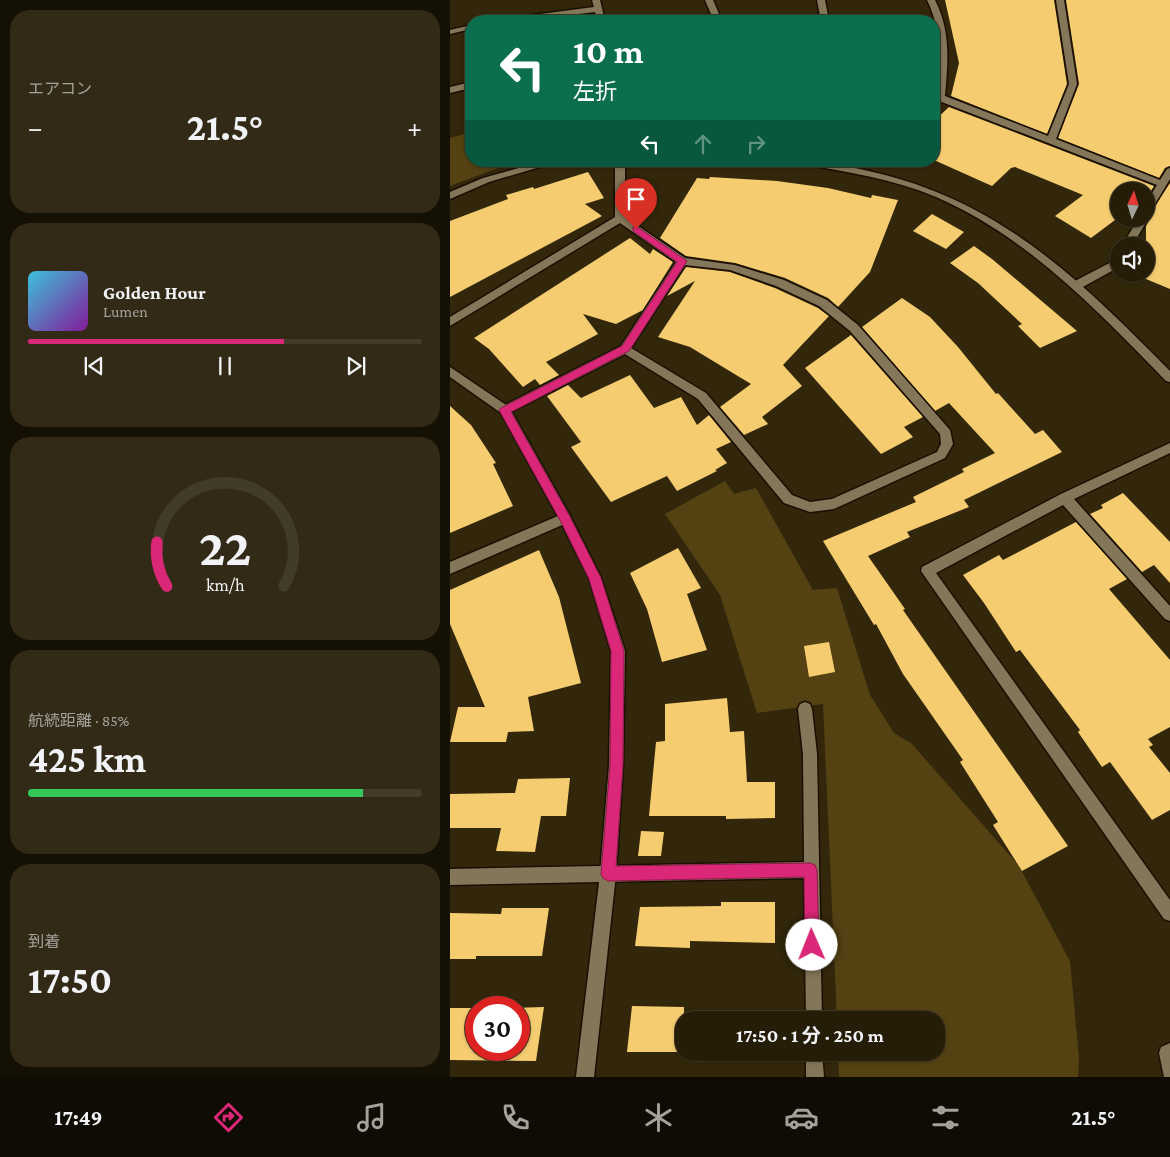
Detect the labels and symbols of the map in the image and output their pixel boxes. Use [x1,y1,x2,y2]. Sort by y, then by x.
pin [615,178,657,229]
north arrow [1110,182,1155,228]
position arrow [785,918,837,970]
speed limit sign: 30 [465,996,530,1061]

